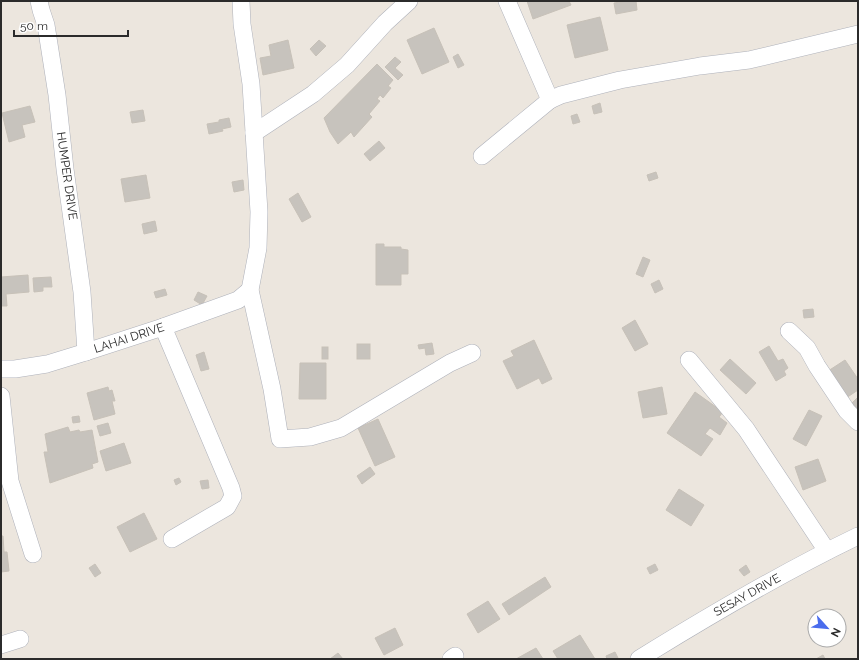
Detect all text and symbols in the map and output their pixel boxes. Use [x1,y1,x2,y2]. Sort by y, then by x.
scale bar [14,12,128,38]
text: 50 m [20,19,48,33]
street label: HUMPER DRIVE [54,131,80,221]
street label: LAHAI DRIVE [92,320,166,356]
street label: SESAY DRIVE [711,571,783,619]
north arrow [807,608,847,648]
text: N [828,626,843,639]

